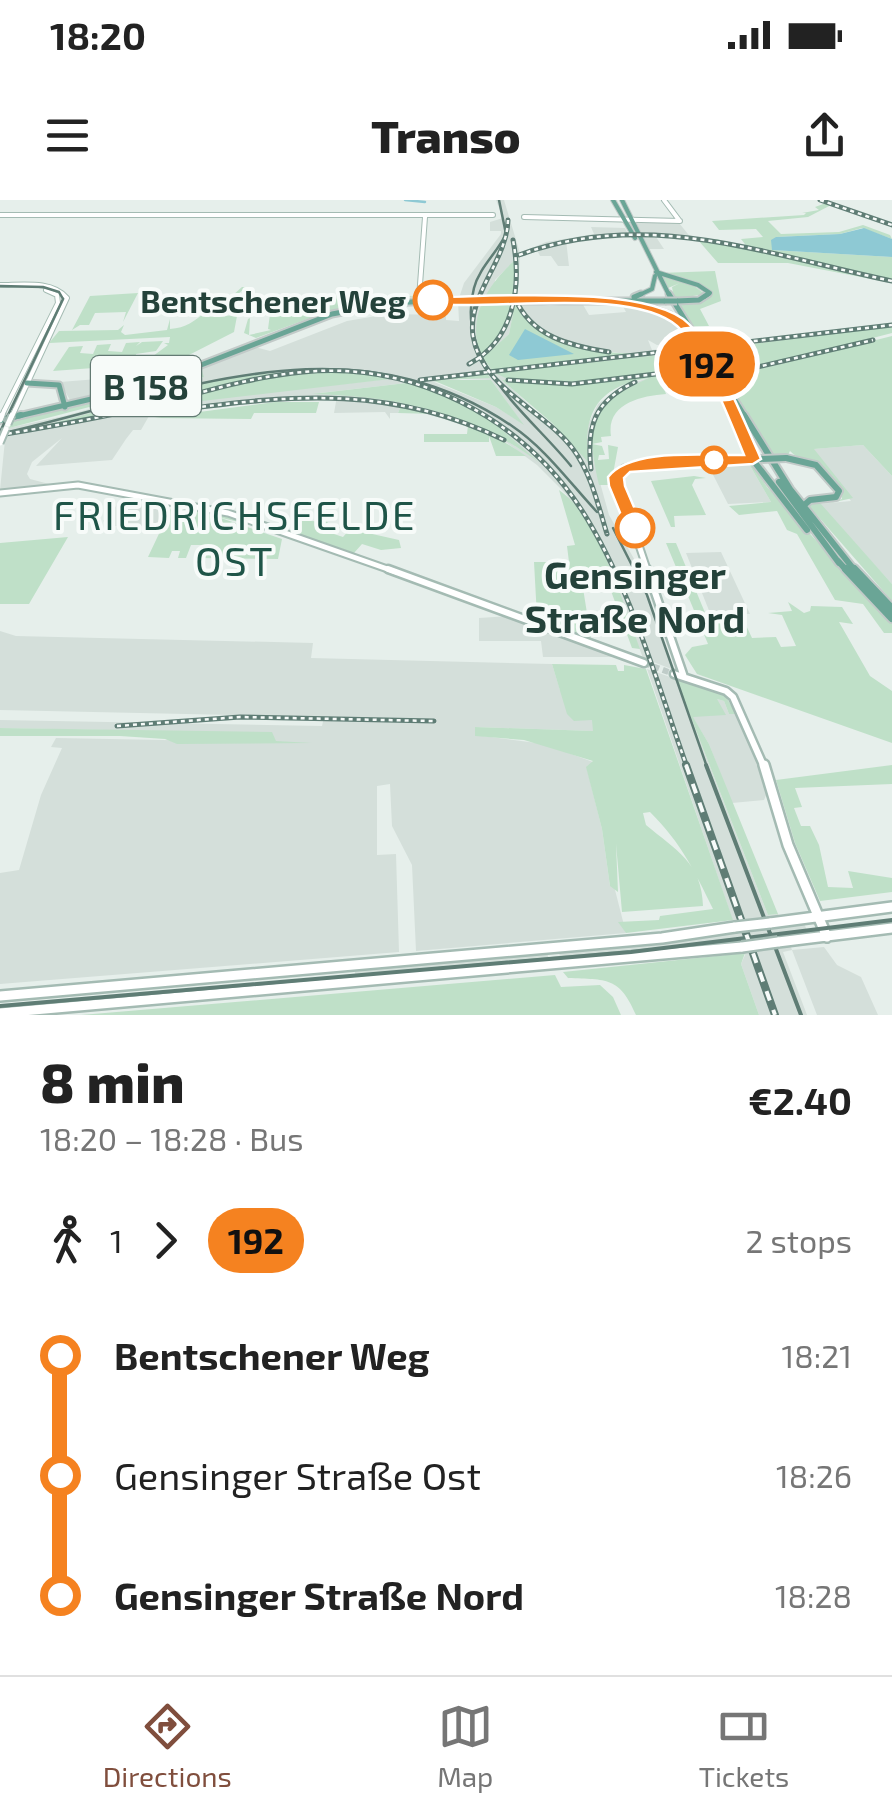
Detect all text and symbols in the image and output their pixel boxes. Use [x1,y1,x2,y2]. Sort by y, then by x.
text: 18:20 [50,12,146,58]
icon: menu [40,108,95,163]
text: Transo [371,108,521,162]
icon: share [797,108,852,163]
place label: Bentschener Weg [140,281,406,319]
marker: Bentschener Weg [414,281,452,319]
line badge: 192 [650,332,764,396]
text: 192 [679,343,735,385]
road number: B 158 [91,356,201,416]
unlabelled marker [701,447,727,473]
district label: FRIEDRICHSFELDE OST [53,490,417,584]
marker: Gensinger Straße Nord [616,509,654,547]
place label: Gensinger Straße Nord [525,551,745,641]
text: 8 min [40,1048,185,1114]
text: €2.40 [748,1077,852,1123]
text: 18:20 – 18:28 · Bus [40,1119,304,1157]
icon: walk [40,1213,95,1268]
icon: forward [138,1213,193,1268]
text: 192 [228,1219,284,1261]
text: 1 [110,1221,123,1259]
text: 2 stops [745,1221,852,1259]
text: Bentschener Weg [114,1332,430,1378]
text: 18:21 [782,1336,852,1374]
text: Gensinger Straße Ost [114,1452,481,1498]
text: 18:26 [776,1456,852,1494]
text: Gensinger Straße Nord [114,1572,524,1618]
text: 18:28 [775,1576,852,1614]
tab: Directions [103,1699,232,1793]
tab: Map [437,1699,493,1793]
tab: Tickets [699,1699,789,1793]

